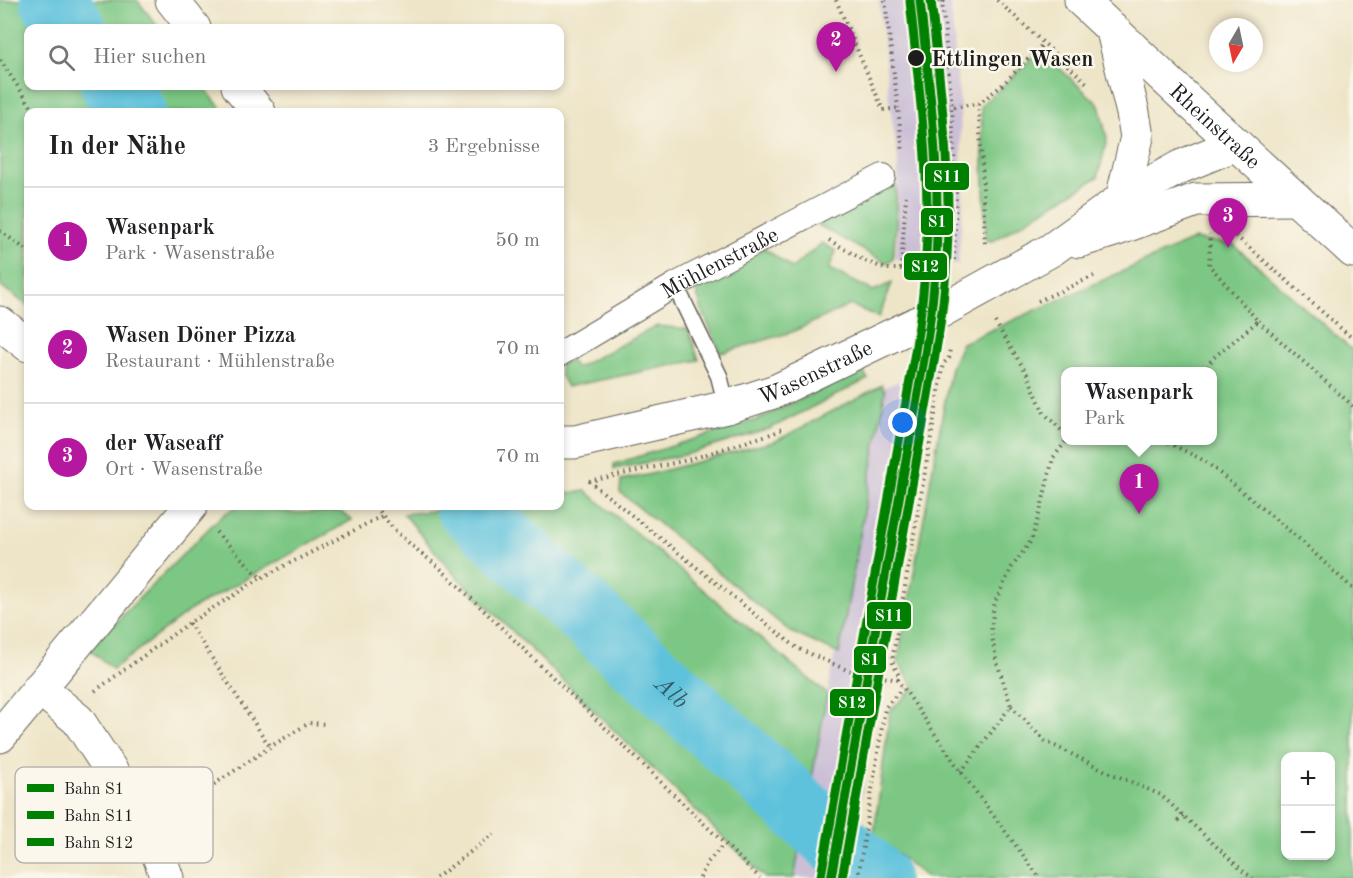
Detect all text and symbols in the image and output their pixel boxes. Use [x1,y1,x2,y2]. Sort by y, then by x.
north arrow [1209,18,1263,72]
pin: 2 [816,22,856,72]
search box [24,24,564,90]
icon: search [45,41,78,74]
text: Hier suchen [93,46,206,68]
marker: Ettlingen Wasen [906,48,926,68]
place label: Ettlingen Wasen [931,49,1094,71]
street label: Rheinstraße [1165,80,1264,174]
text: In der Nähe [48,134,186,160]
text: 3 Ergebnisse [428,137,540,157]
line badge: S11 [924,162,970,191]
text: S11 [933,170,961,186]
pin: 3 [1208,198,1248,248]
line badge: S1 [920,207,954,236]
text: S1 [927,215,947,231]
text: Wasenpark [105,217,215,239]
street label: Mühlenstraße [658,224,782,304]
text: 1 [62,231,73,251]
text: 50 m [495,231,540,251]
text: Park · Wasenstraße [105,244,275,264]
line badge: S12 [903,252,948,281]
text: S12 [911,260,939,276]
text: Wasen Döner Pizza [105,325,296,347]
street label: Wasenstraße [756,337,876,409]
text: 2 [62,339,73,359]
text: 70 m [495,339,540,359]
text: Restaurant · Mühlenstraße [105,352,335,372]
popup [1061,367,1217,445]
text: Wasenpark [1084,382,1194,404]
your location [888,408,917,437]
text: Park [1084,409,1125,429]
text: der Waseaff [105,433,222,455]
text: 3 [62,447,73,467]
text: 70 m [495,447,540,467]
text: Ort · Wasenstraße [105,460,263,480]
pin: 1 [1120,464,1158,514]
line badge: S11 [866,601,912,630]
text: S11 [875,609,903,625]
line badge: S1 [853,645,887,674]
text: S1 [860,653,880,669]
water label: Alb [648,671,692,714]
line badge: S12 [829,688,875,717]
text: S12 [838,696,866,712]
map controls [1281,752,1335,860]
button: + [1281,752,1335,806]
legend [15,767,213,863]
text: Bahn S1 [64,782,124,798]
button: − [1281,806,1335,860]
text: Bahn S11 [64,809,133,825]
text: Bahn S12 [64,836,133,852]

